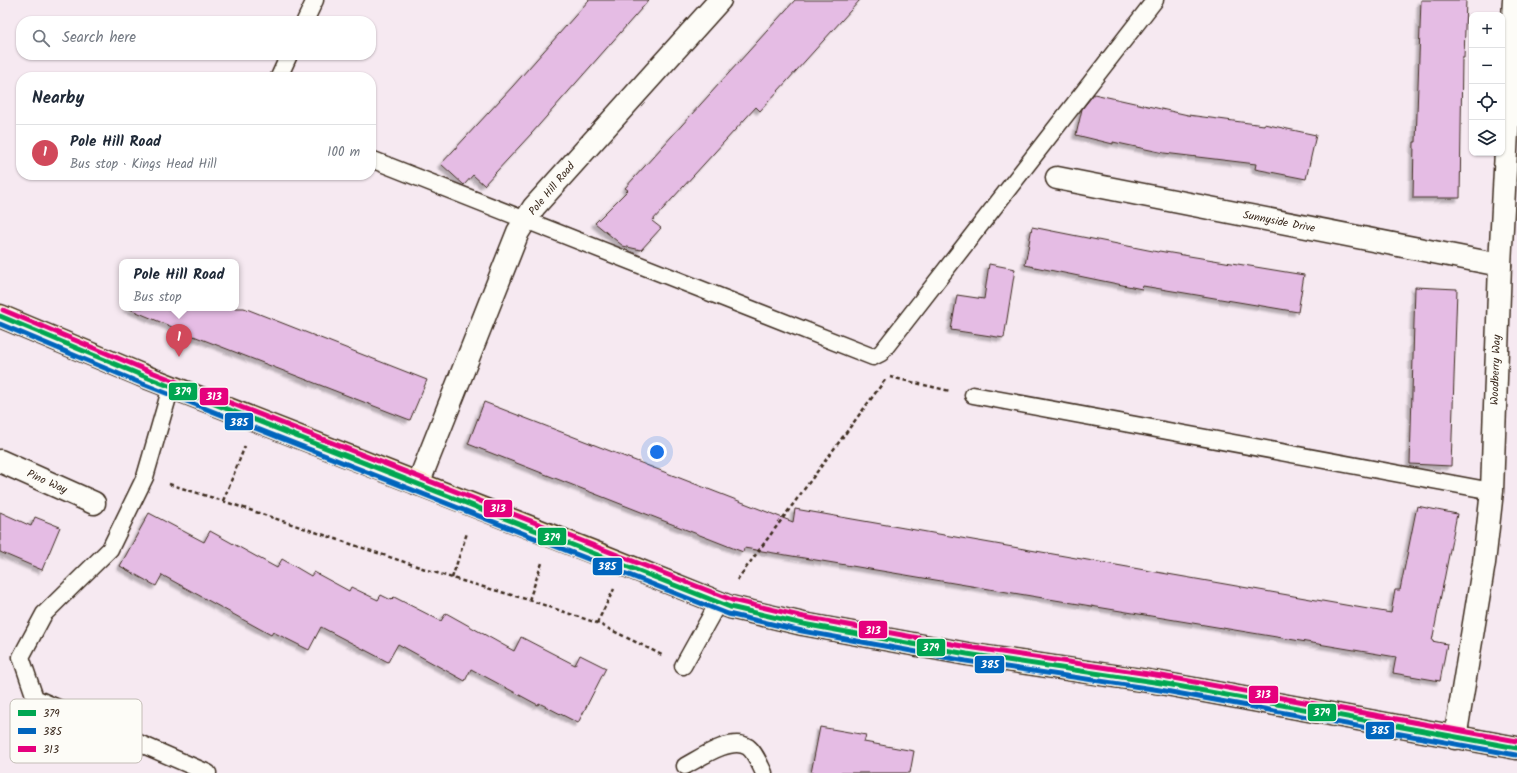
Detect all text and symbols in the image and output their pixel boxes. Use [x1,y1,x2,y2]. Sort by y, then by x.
map controls [1469,12,1505,156]
button: + [1469,12,1505,48]
search box [16,16,376,60]
text: Search here [62,26,136,50]
icon: search [30,27,52,49]
button: − [1469,48,1505,84]
button: locate [1469,84,1505,120]
text: Nearby [32,85,84,112]
button: layers [1469,120,1505,156]
text: Pole Hill Road [70,130,161,154]
text: 1 [43,142,47,163]
text: 100 m [327,142,360,163]
text: Bus stop · Kings Head Hill [70,154,217,175]
street label: Pole Hill Road [524,158,580,220]
street label: Sunnyside Drive [1241,206,1317,238]
popup [119,259,239,311]
text: Pole Hill Road [133,263,225,287]
text: Bus stop [133,287,181,308]
pin: 1 [166,324,192,357]
street label: Woodberry Way [1486,334,1506,406]
line badge: 379 [168,382,198,401]
text: 379 [174,383,192,401]
line badge: 313 [199,387,229,406]
text: 313 [205,388,222,406]
line badge: 385 [224,412,254,431]
text: 385 [229,414,249,432]
your location [647,442,667,462]
street label: Pino Way [24,465,71,499]
line badge: 313 [483,499,513,518]
text: 313 [489,500,506,518]
line badge: 379 [537,527,567,546]
text: 379 [543,529,561,547]
line badge: 385 [592,557,623,576]
text: 385 [597,558,617,576]
line badge: 313 [858,620,888,639]
text: 313 [864,622,881,640]
line badge: 379 [916,638,946,657]
text: 379 [922,639,940,657]
line badge: 385 [974,655,1005,674]
text: 385 [980,656,1000,674]
line badge: 313 [1248,685,1279,704]
text: 313 [1254,686,1271,704]
legend [10,699,142,763]
line badge: 379 [1307,703,1337,722]
text: 379 [1313,704,1331,722]
text: 379 [43,705,60,723]
line badge: 385 [1365,721,1395,740]
text: 385 [1370,722,1390,740]
text: 385 [43,723,63,741]
text: 313 [43,741,59,759]

